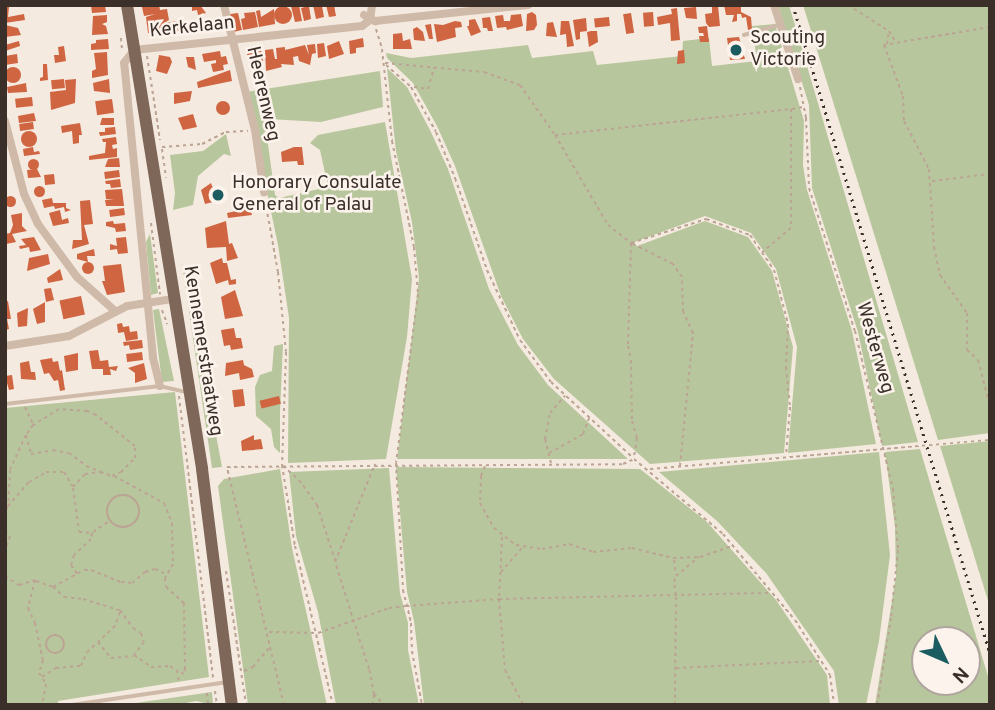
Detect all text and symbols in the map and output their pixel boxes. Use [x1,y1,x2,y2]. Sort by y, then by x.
street label: Kerkelaan [148,12,236,44]
place label: Scouting Victorie [750,28,825,72]
marker: Scouting Victorie [728,42,744,58]
street label: Heerenweg [240,44,284,144]
place label: Honorary Consulate General of Palau [232,173,402,217]
marker: Honorary Consulate General of Palau [210,187,226,203]
street label: Kennemerstraatweg [177,264,227,438]
street label: Westerweg [850,300,898,396]
north arrow [911,626,981,696]
text: N [946,661,973,687]

